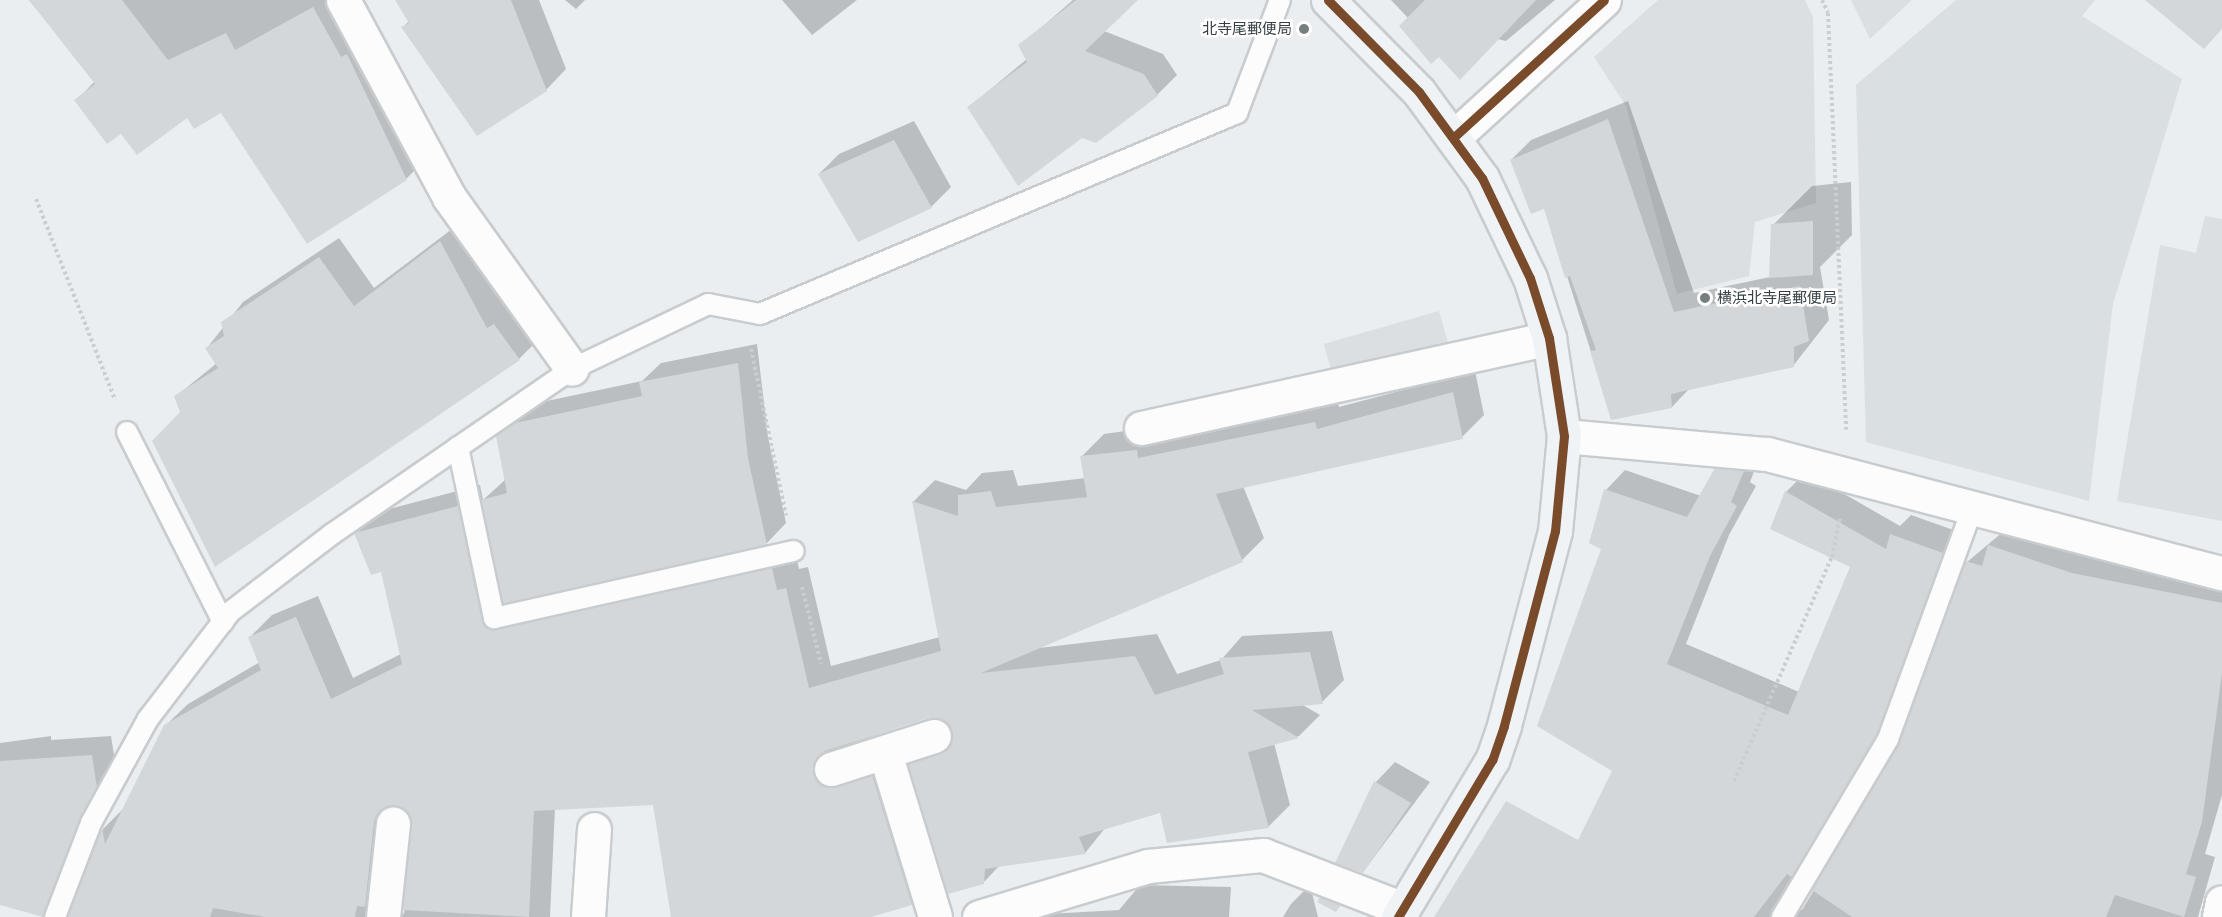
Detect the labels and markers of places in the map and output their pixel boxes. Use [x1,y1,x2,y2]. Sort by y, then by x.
place label: 北寺尾郵便局 [1202,20,1292,38]
marker: 北寺尾郵便局 [1297,22,1311,36]
place label: 横浜北寺尾郵便局 [1717,289,1837,307]
marker: 横浜北寺尾郵便局 [1698,291,1712,305]

